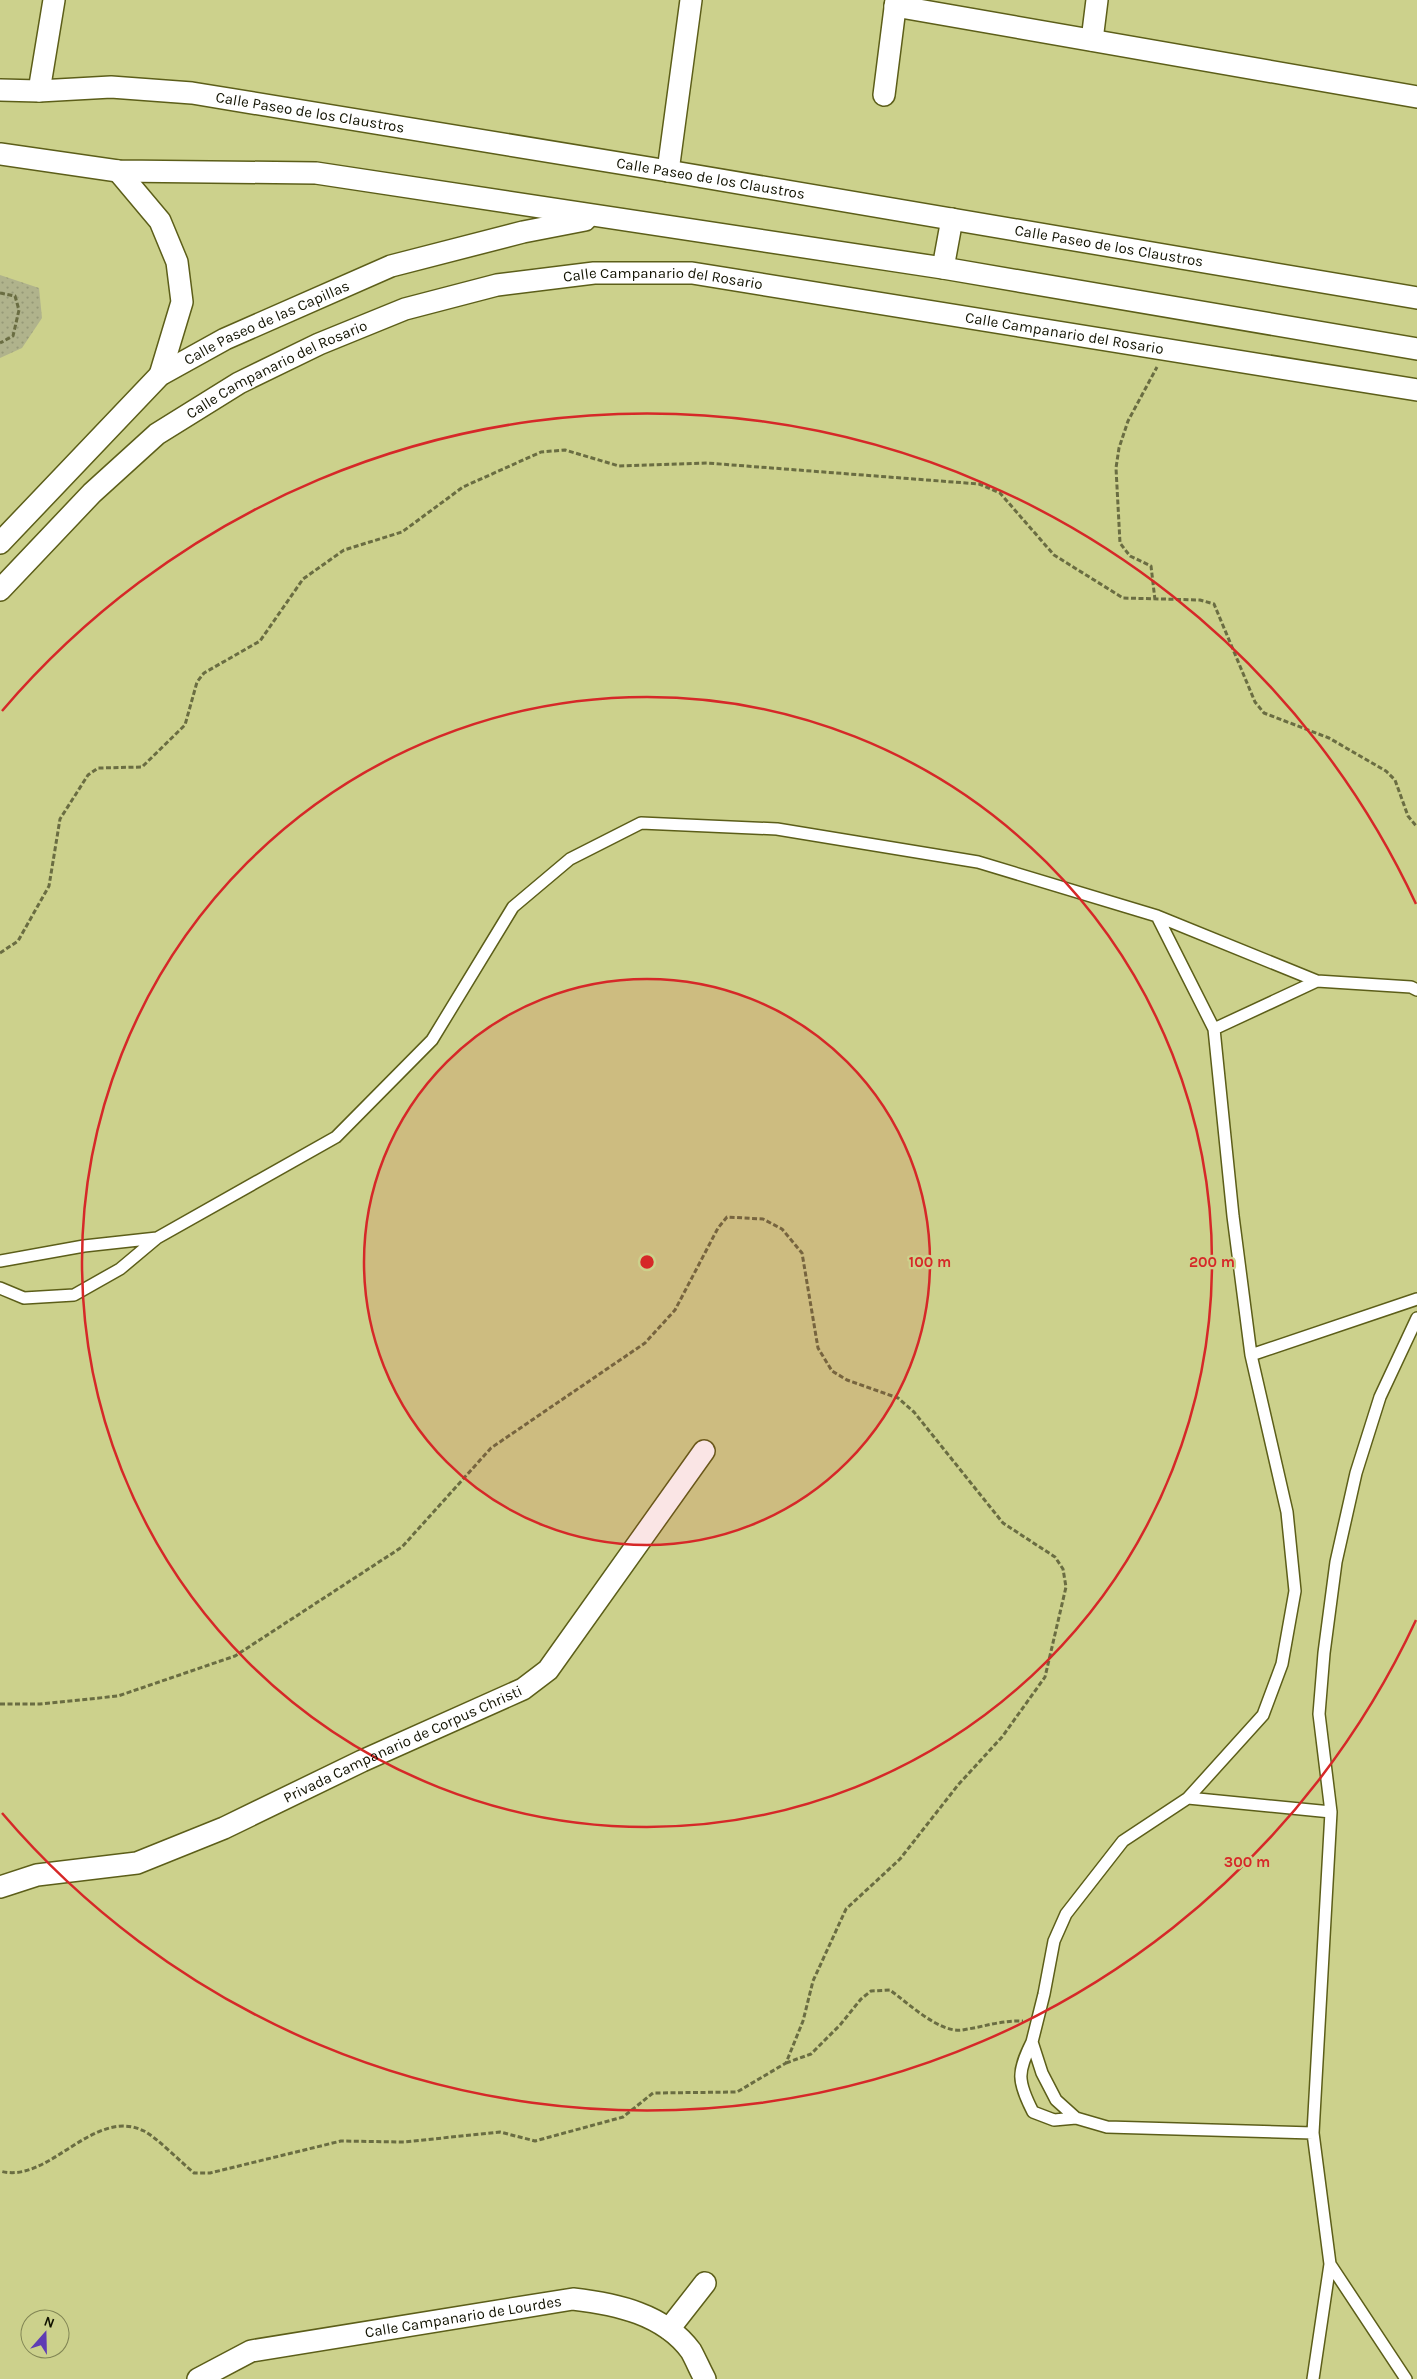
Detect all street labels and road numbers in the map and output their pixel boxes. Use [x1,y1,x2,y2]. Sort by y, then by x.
street label: Calle Paseo de los Claustros [214,88,406,137]
street label: Calle Paseo de los Claustros [615,154,806,203]
street label: Calle Paseo de los Claustros [1013,221,1205,271]
street label: Calle Campanario del Rosario [562,263,764,293]
street label: Calle Paseo de las Capillas [181,276,352,369]
street label: Calle Campanario del Rosario [964,308,1165,358]
street label: Calle Campanario del Rosario [183,316,370,423]
street label: Privada Campanario de Corpus Christi [280,1681,525,1807]
street label: Calle Campanario de Lourdes [364,2292,563,2341]

